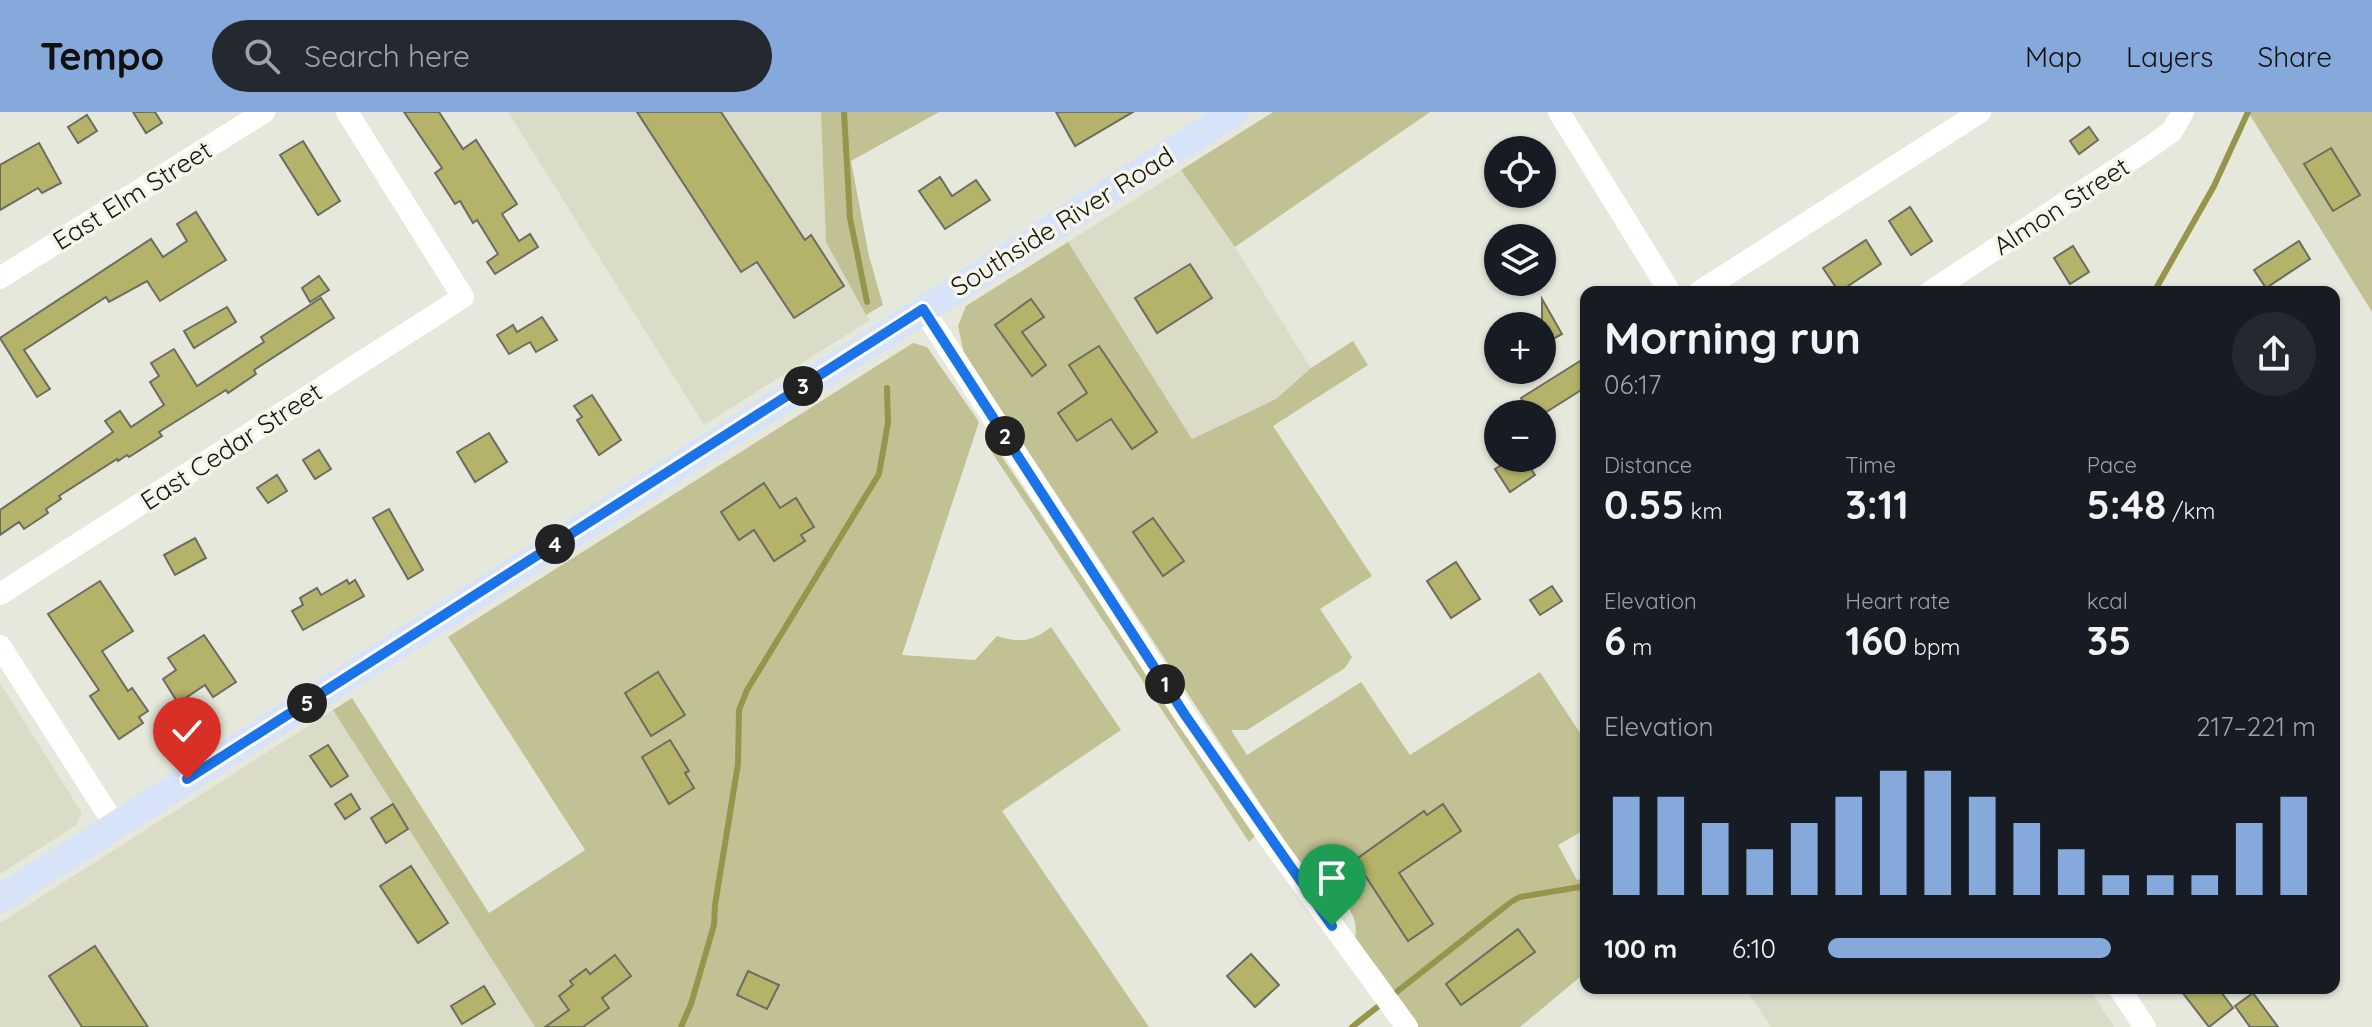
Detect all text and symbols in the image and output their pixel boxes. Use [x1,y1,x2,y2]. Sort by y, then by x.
search box [212,20,772,92]
text: Tempo [40,32,164,80]
icon: search [240,34,284,78]
text: Search here [304,37,470,75]
text: Map [2025,39,2082,74]
text: Layers [2126,39,2213,74]
text: Share [2257,39,2332,74]
street label: East Elm Street [46,133,218,257]
map controls [1484,136,1556,472]
button: locate [1484,136,1556,208]
street label: Southside River Road [944,139,1180,303]
street label: Almon Street [1987,150,2135,262]
button: layers [1484,224,1556,296]
text: Morning run [1604,310,1861,365]
button: + [1484,312,1556,384]
button: share [2232,312,2316,396]
pin: 3 [783,366,823,406]
text: 06:17 [1604,368,1661,401]
text: 3 [797,372,809,400]
street label: East Cedar Street [134,375,328,517]
button: − [1484,400,1556,472]
pin: 2 [985,416,1025,456]
text: 2 [999,422,1011,450]
text: Distance [1604,451,1692,479]
text: Time [1845,451,1896,479]
text: Pace [2087,451,2137,479]
text: 0.55 [1604,479,1685,529]
text: 3:11 [1845,479,1909,529]
text: 5:48 [2087,479,2166,529]
text: km [1685,497,1722,525]
text: /km [2166,497,2215,525]
pin: 4 [535,524,575,564]
text: 4 [549,530,561,558]
text: Elevation [1604,587,1697,615]
text: Heart rate [1845,587,1950,615]
text: kcal [2087,587,2128,615]
text: 6 [1604,615,1626,665]
text: 160 [1845,615,1908,665]
text: 35 [2087,615,2131,665]
text: m [1626,633,1652,661]
text: bpm [1908,633,1960,661]
pin: 1 [1145,664,1185,704]
text: 1 [1161,670,1169,698]
pin: 5 [287,683,327,723]
text: 5 [301,689,313,717]
pin [153,697,221,779]
icon: check [165,709,209,753]
text: Elevation [1604,710,1714,743]
text: 217–221 m [2196,710,2316,743]
pin [1298,844,1366,926]
icon: arrive [1310,856,1354,900]
text: 100 m [1604,932,1677,965]
text: 6:10 [1732,932,1776,965]

